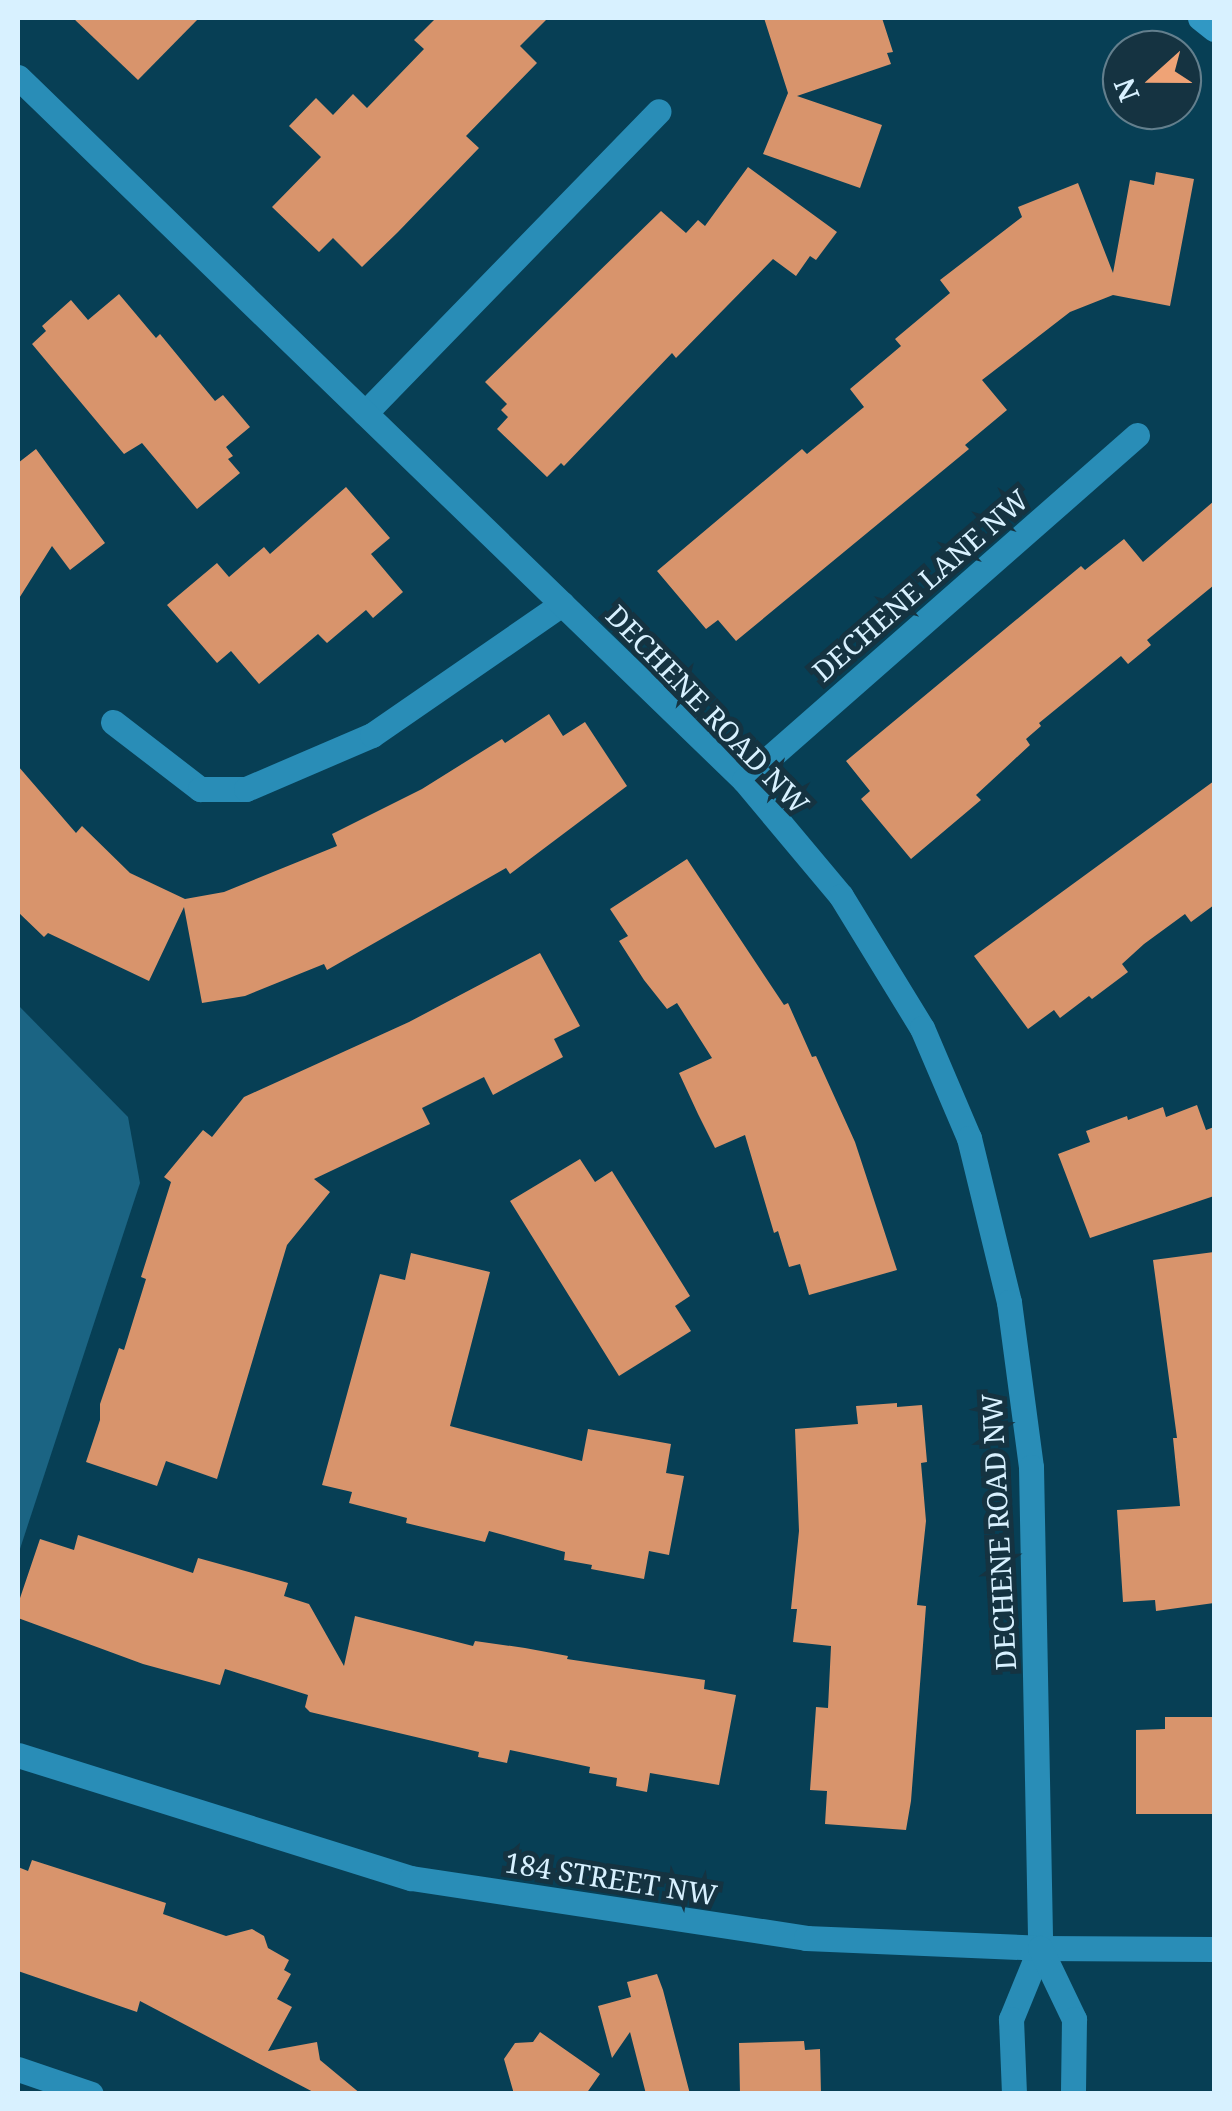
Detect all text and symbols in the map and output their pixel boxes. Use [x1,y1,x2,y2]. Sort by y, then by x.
north arrow [1102,30,1202,130]
text: N [1104,73,1148,107]
street label: DECHENE LANE NW [805,482,1035,688]
street label: DECHENE ROAD NW [600,598,816,820]
street label: DECHENE ROAD NW [974,1393,1022,1671]
street label: 184 STREET NW [502,1845,720,1911]

